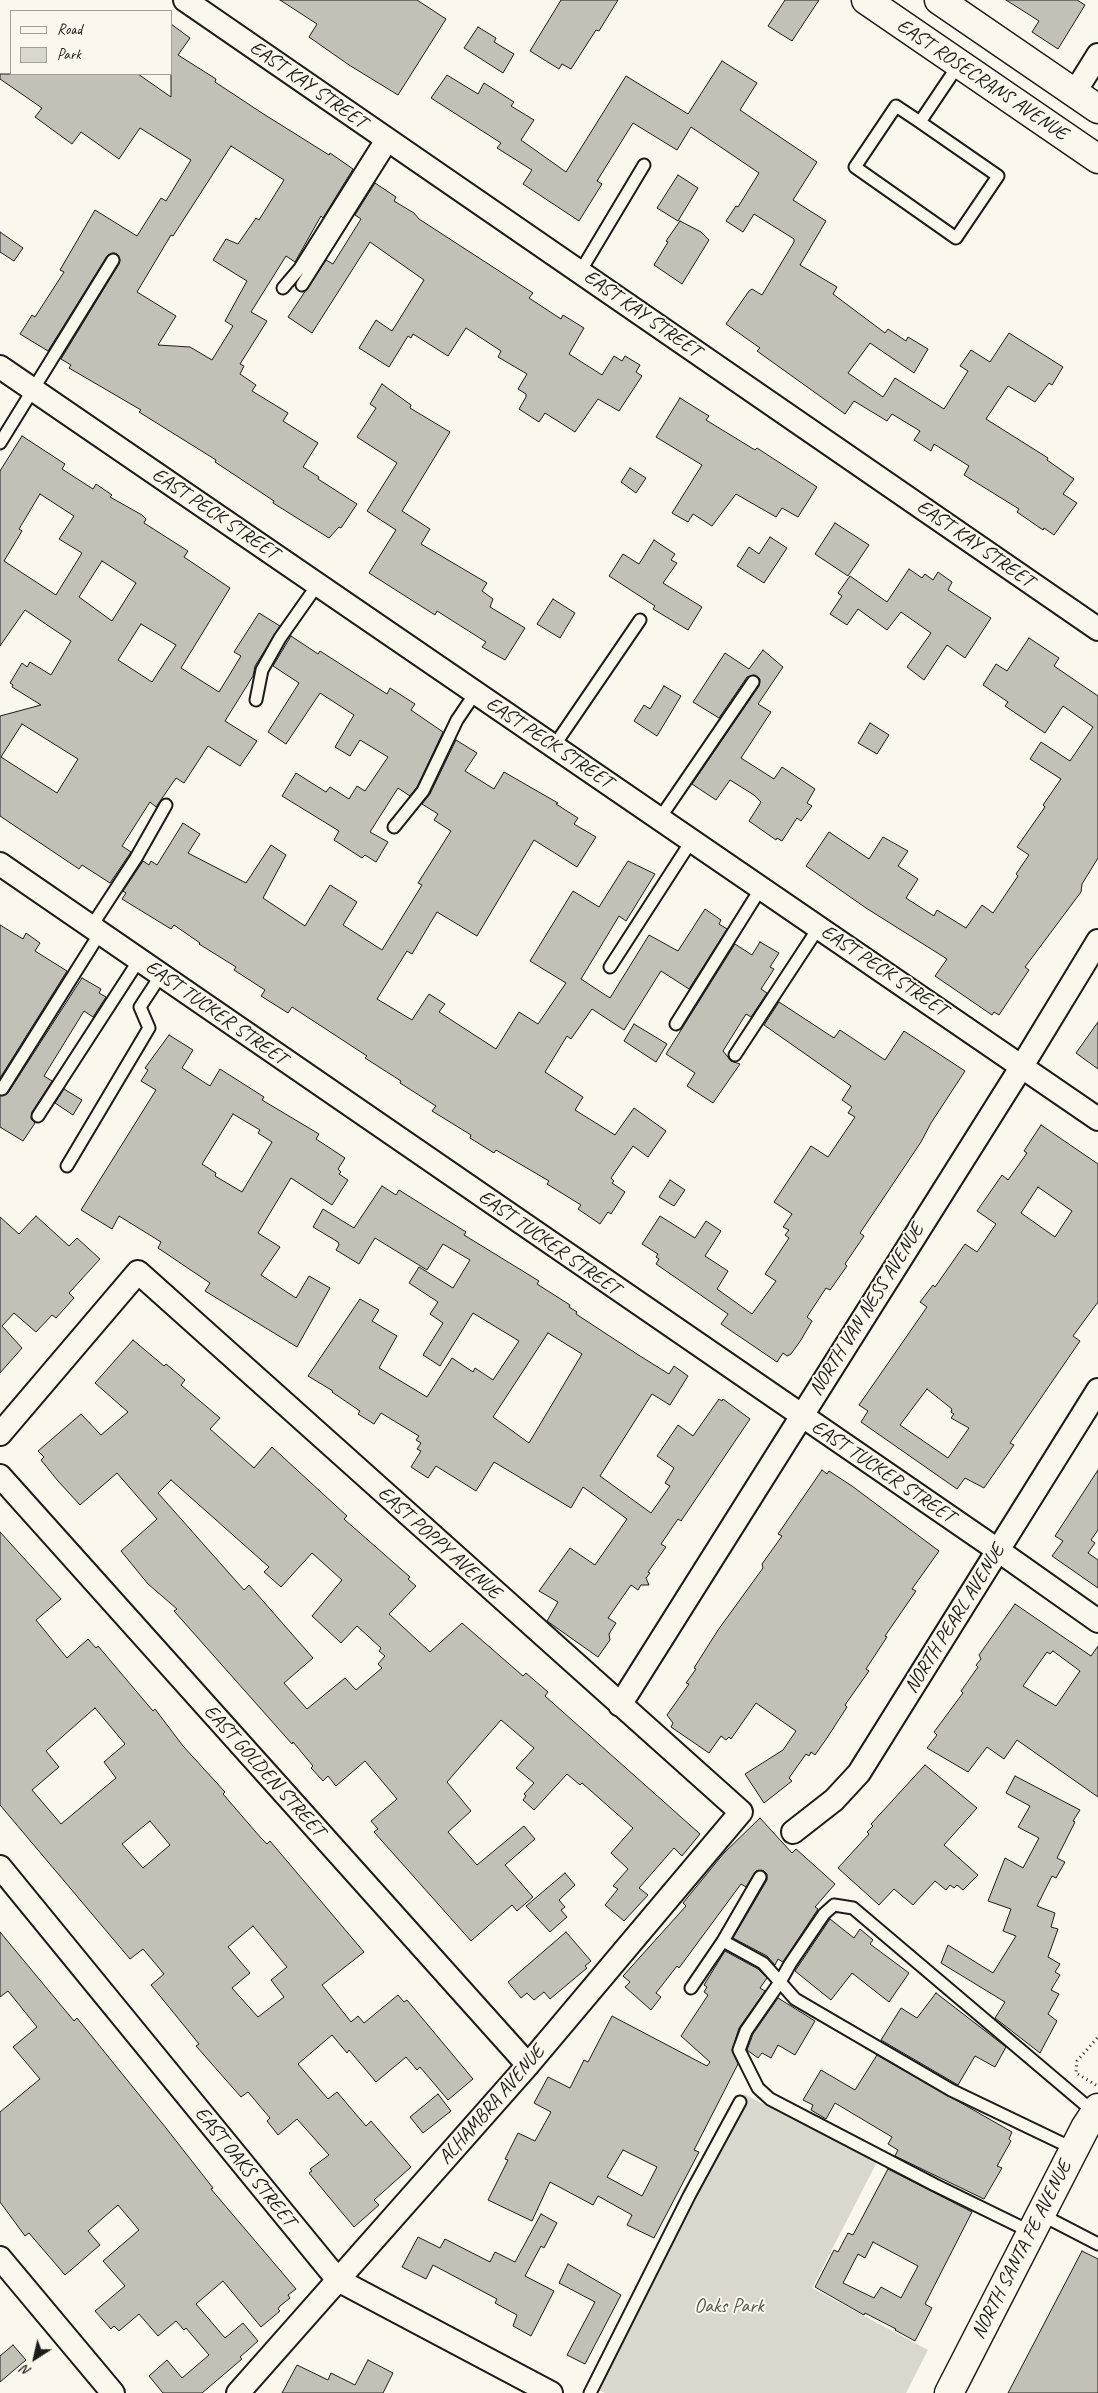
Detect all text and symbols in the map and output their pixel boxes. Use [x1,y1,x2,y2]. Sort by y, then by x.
legend [10,10,172,75]
street label: EAST ROSECRANS AVENUE [892,14,1072,146]
text: Road [57,20,82,39]
street label: EAST KAY STREET [245,36,371,134]
text: Park [57,45,81,64]
street label: EAST KAY STREET [579,265,705,363]
street label: EAST PECK STREET [147,463,283,565]
street label: EAST KAY STREET [912,495,1038,593]
street label: EAST PECK STREET [481,692,617,794]
street label: EAST PECK STREET [816,920,952,1022]
street label: EAST TUCKER STREET [140,955,292,1071]
street label: EAST TUCKER STREET [473,1185,625,1301]
street label: NORTH VAN NESS AVENUE [804,1220,930,1400]
street label: EAST TUCKER STREET [807,1415,959,1529]
street label: EAST POPPY AVENUE [372,1481,506,1605]
street label: NORTH PEARL AVENUE [900,1540,1010,1698]
street label: EAST GOLDEN STREET [198,1700,330,1842]
street label: ALHAMBRA AVENUE [434,2041,550,2169]
street label: EAST OAKS STREET [189,2102,301,2232]
street label: NORTH SANTA FE AVENUE [967,2157,1077,2343]
park label: Oaks Park [694,2295,764,2319]
north arrow [10,2333,60,2383]
text: N [18,2361,35,2380]

